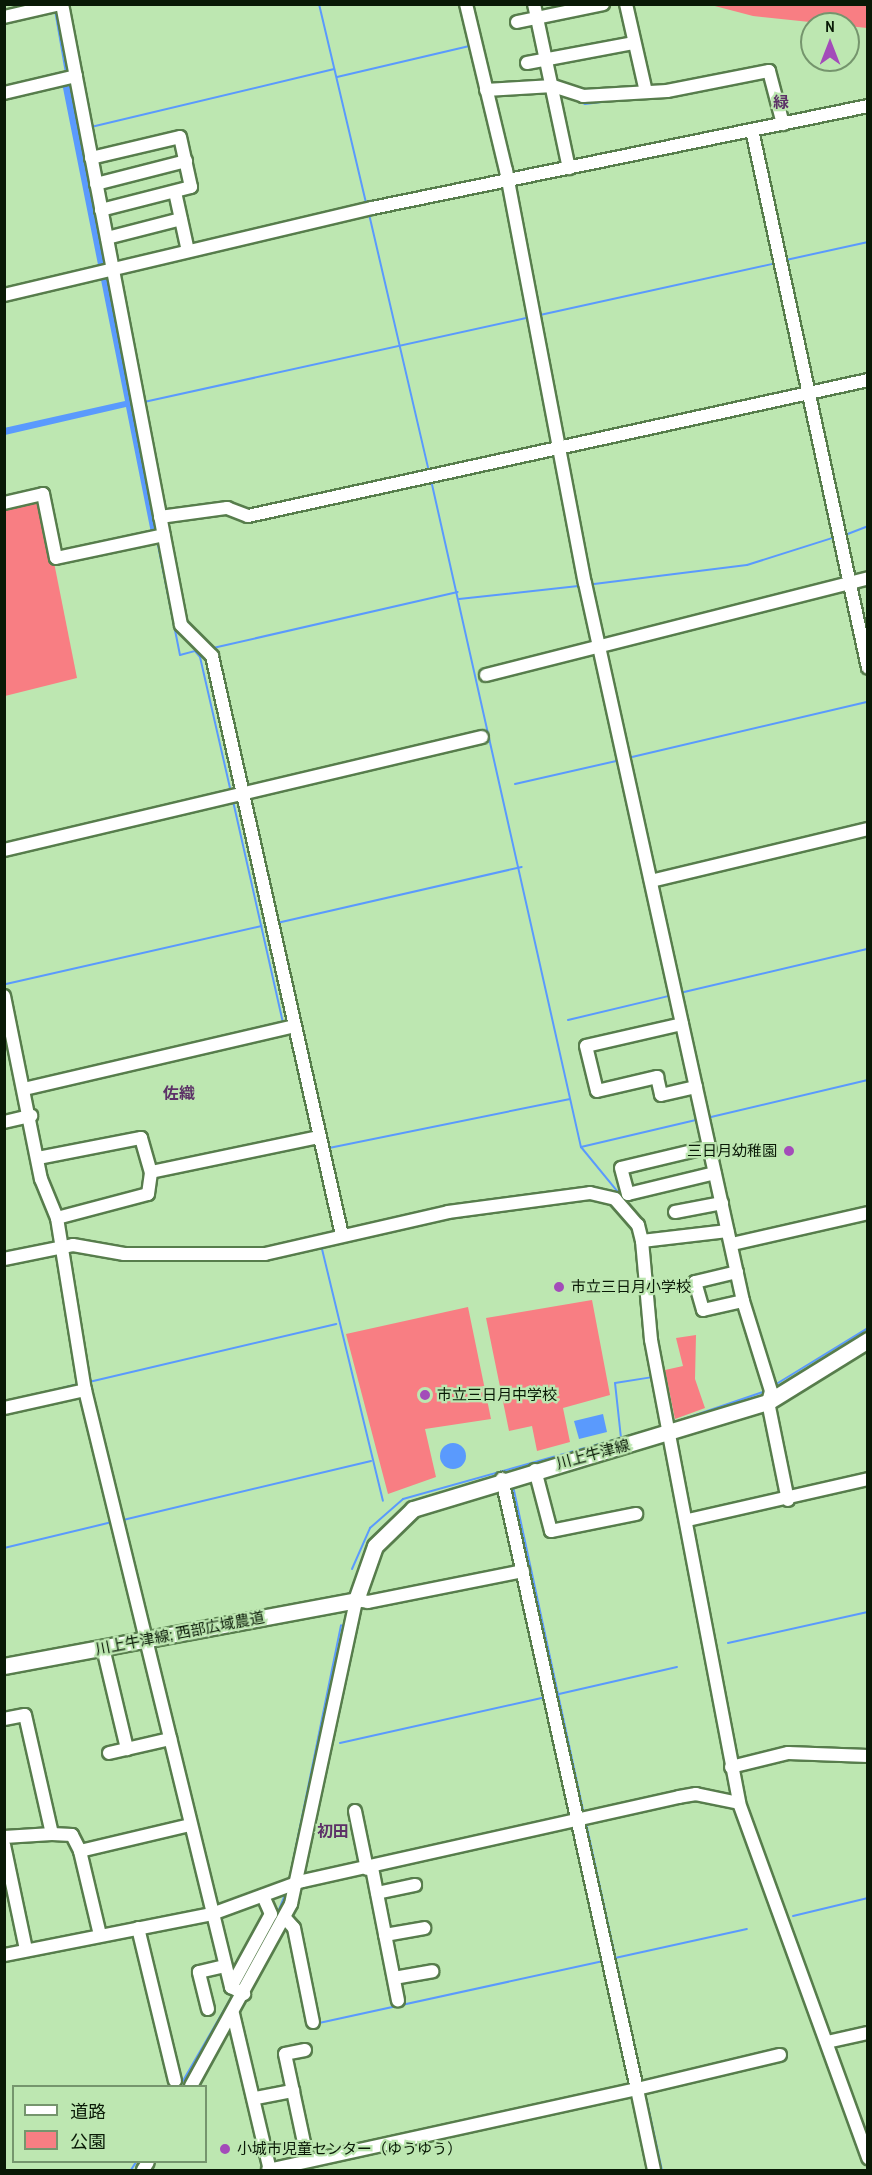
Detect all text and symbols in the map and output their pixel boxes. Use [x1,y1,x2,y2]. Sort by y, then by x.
north arrow [800,12,860,72]
text: N [825,15,835,37]
district label: 緑 [773,92,789,112]
district label: 佐織 [163,1083,195,1103]
place label: 三日月幼稚園 [687,1142,777,1160]
marker: 三日月幼稚園 [782,1144,796,1158]
place label: 市立三日月小学校 [571,1278,691,1296]
marker: 市立三日月小学校 [552,1280,566,1294]
place label: 市立三日月中学校 [437,1386,557,1404]
marker: 市立三日月中学校 [418,1388,432,1402]
street label: 川上牛津線 [554,1436,632,1472]
street label: 川上牛津線; 西部広域農道 [94,1608,266,1658]
district label: 初田 [317,1821,349,1841]
legend [12,2085,207,2163]
text: 道路 [70,2099,106,2124]
text: 公園 [70,2129,106,2154]
place label: 小城市児童センター（ゆうゆう） [237,2140,462,2158]
marker: 小城市児童センター（ゆうゆう） [218,2142,232,2156]

